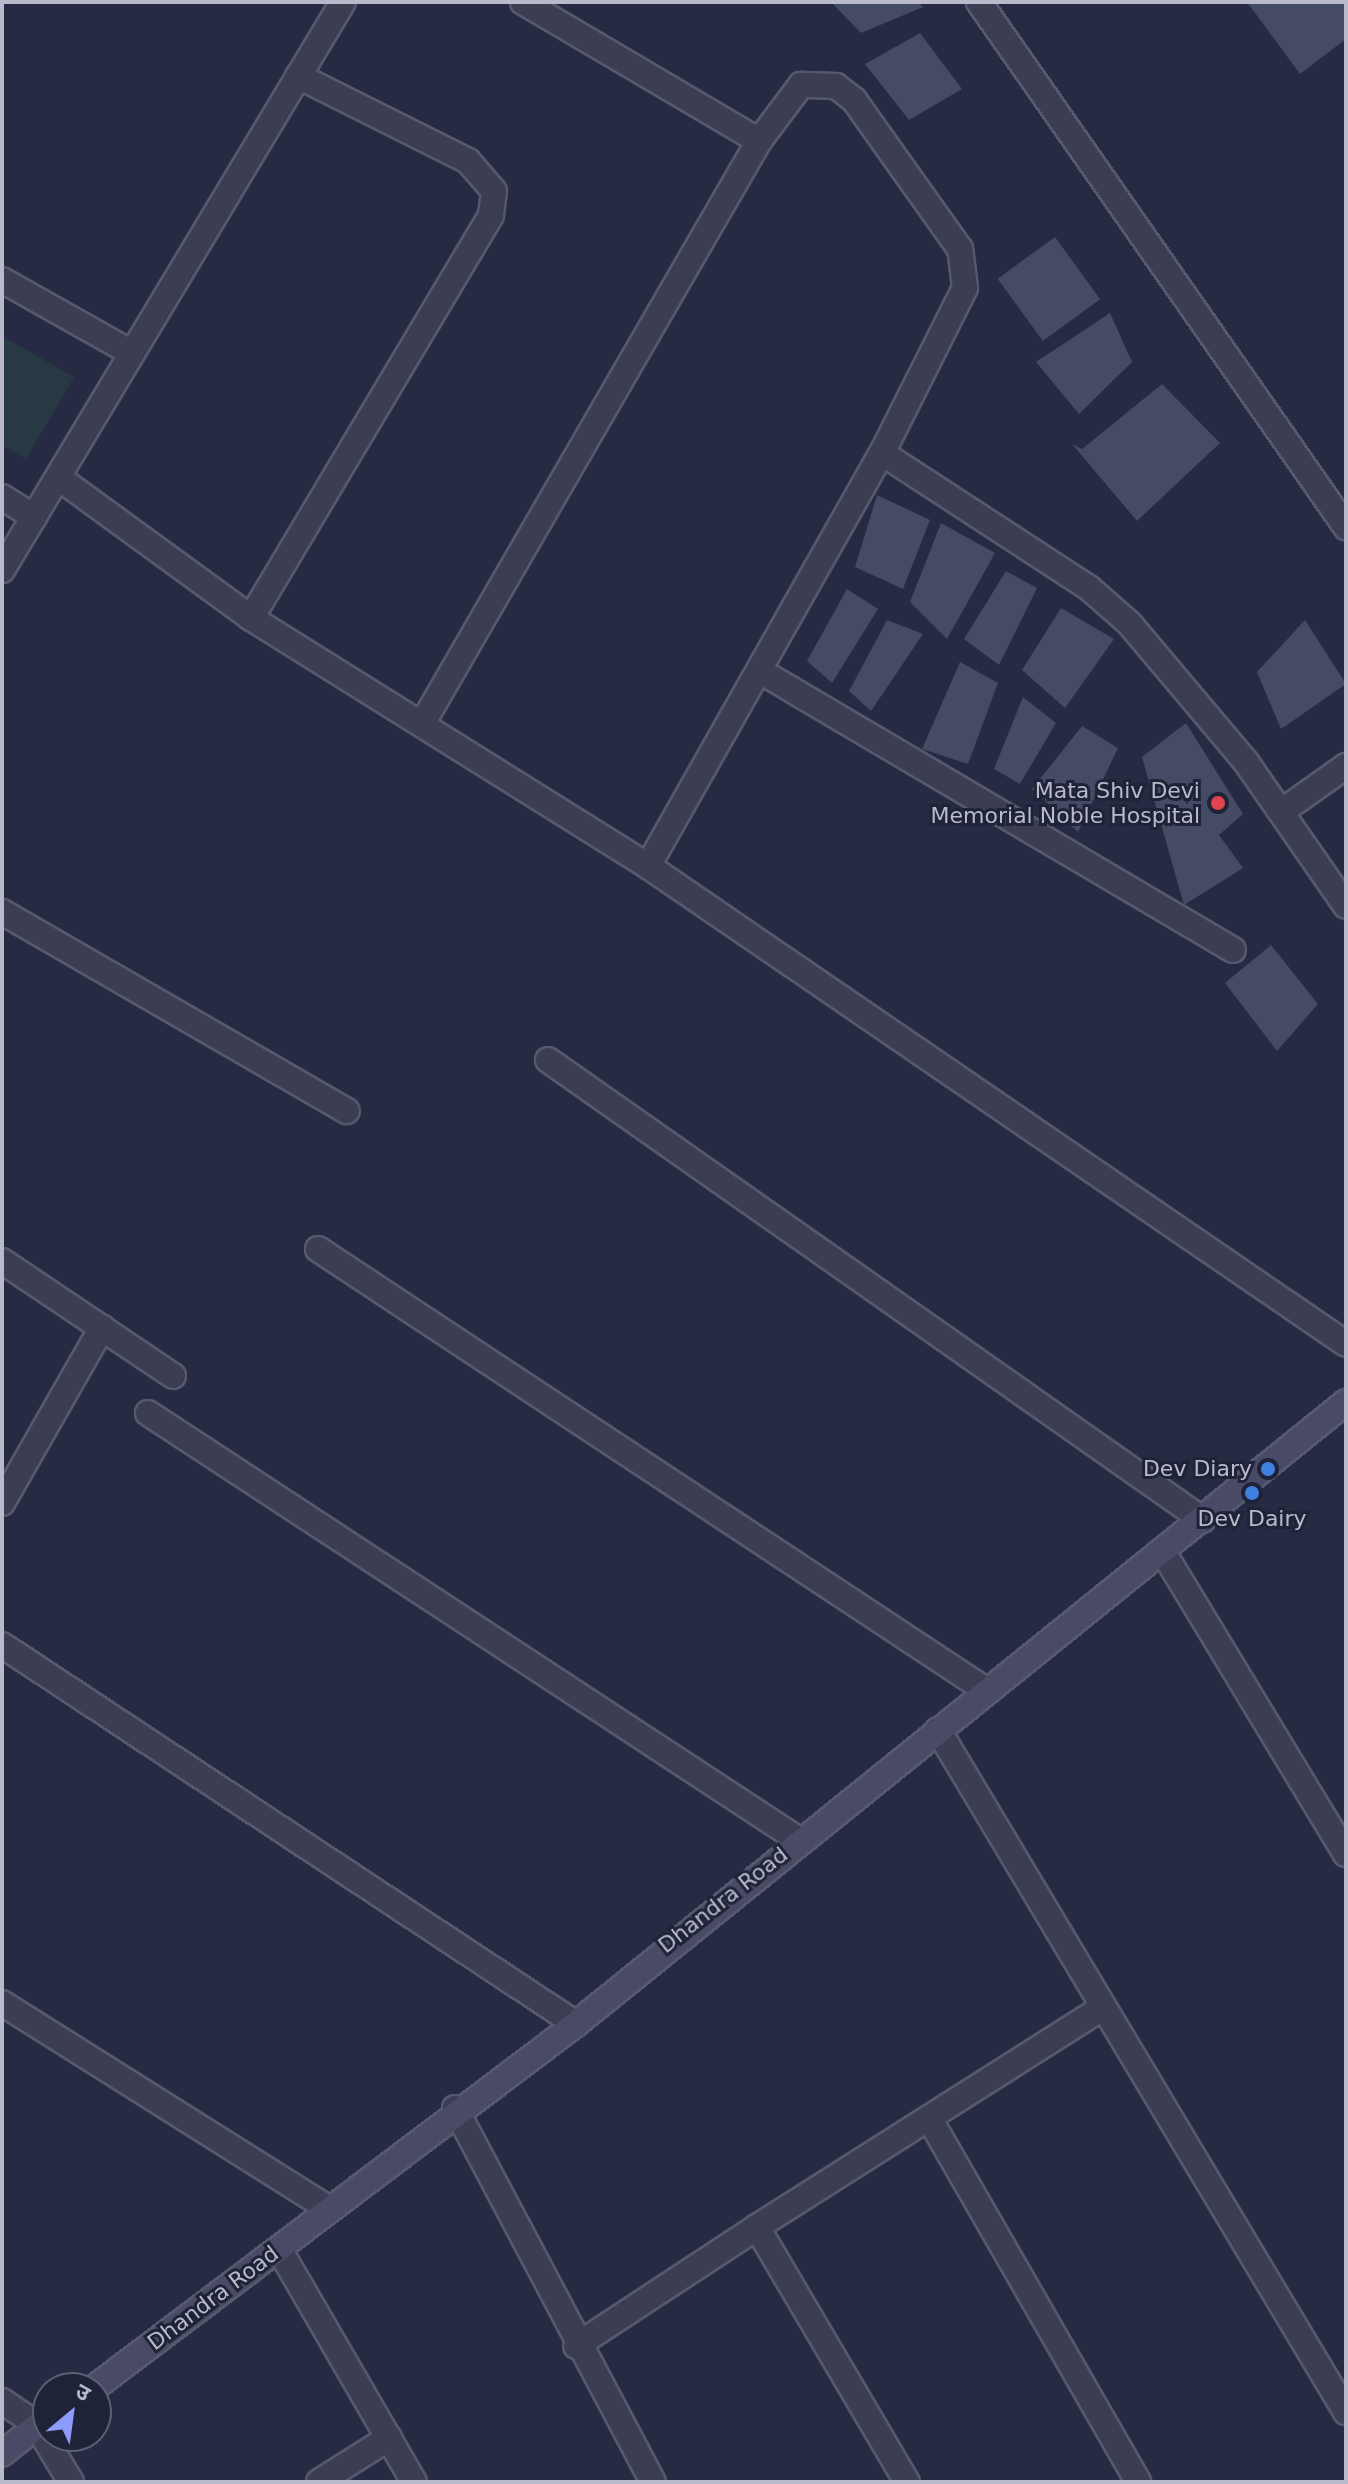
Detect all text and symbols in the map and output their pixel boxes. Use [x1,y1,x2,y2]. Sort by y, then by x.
place label: Mata Shiv Devi Memorial Noble Hospital [931,777,1200,828]
marker: Mata Shiv Devi Memorial Noble Hospital [1207,792,1229,814]
place label: Dev Diary [1143,1456,1252,1482]
marker: Dev Diary [1259,1460,1277,1478]
marker: Dev Dairy [1243,1484,1261,1502]
place label: Dev Dairy [1197,1506,1307,1532]
street label: Dhandra Road [653,1841,793,1959]
street label: Dhandra Road [142,2240,284,2356]
north arrow [32,2372,112,2452]
text: उ [71,2378,95,2406]

